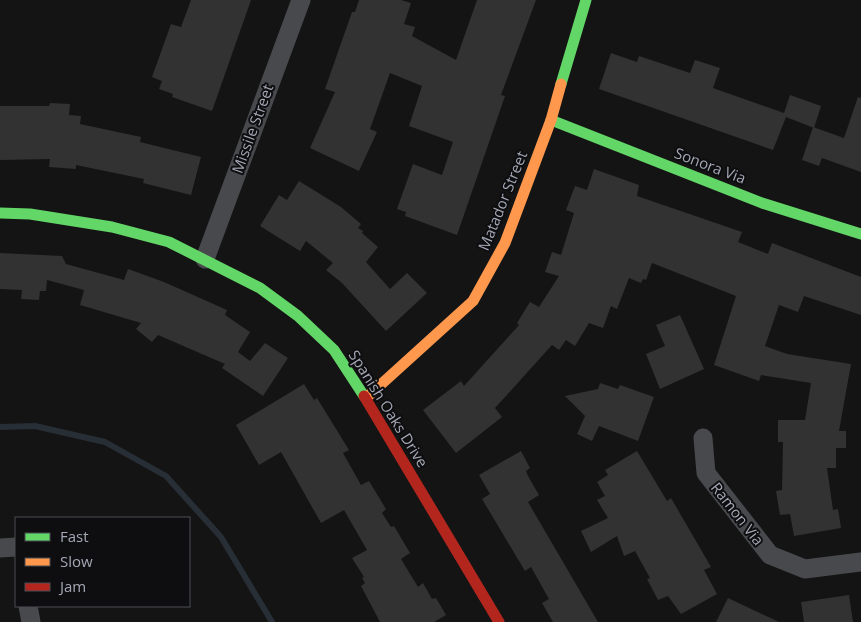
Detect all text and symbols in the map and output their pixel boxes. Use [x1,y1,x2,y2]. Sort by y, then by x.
street label: Missile Street [227,81,277,176]
street label: Sonora Via [672,142,749,188]
street label: Matador Street [473,148,531,253]
street label: Spanish Oaks Drive [345,346,433,471]
street label: Ramon Via [707,478,769,549]
legend [15,517,190,607]
text: Fast [60,526,89,546]
text: Slow [60,551,93,571]
text: Jam [58,576,86,596]

